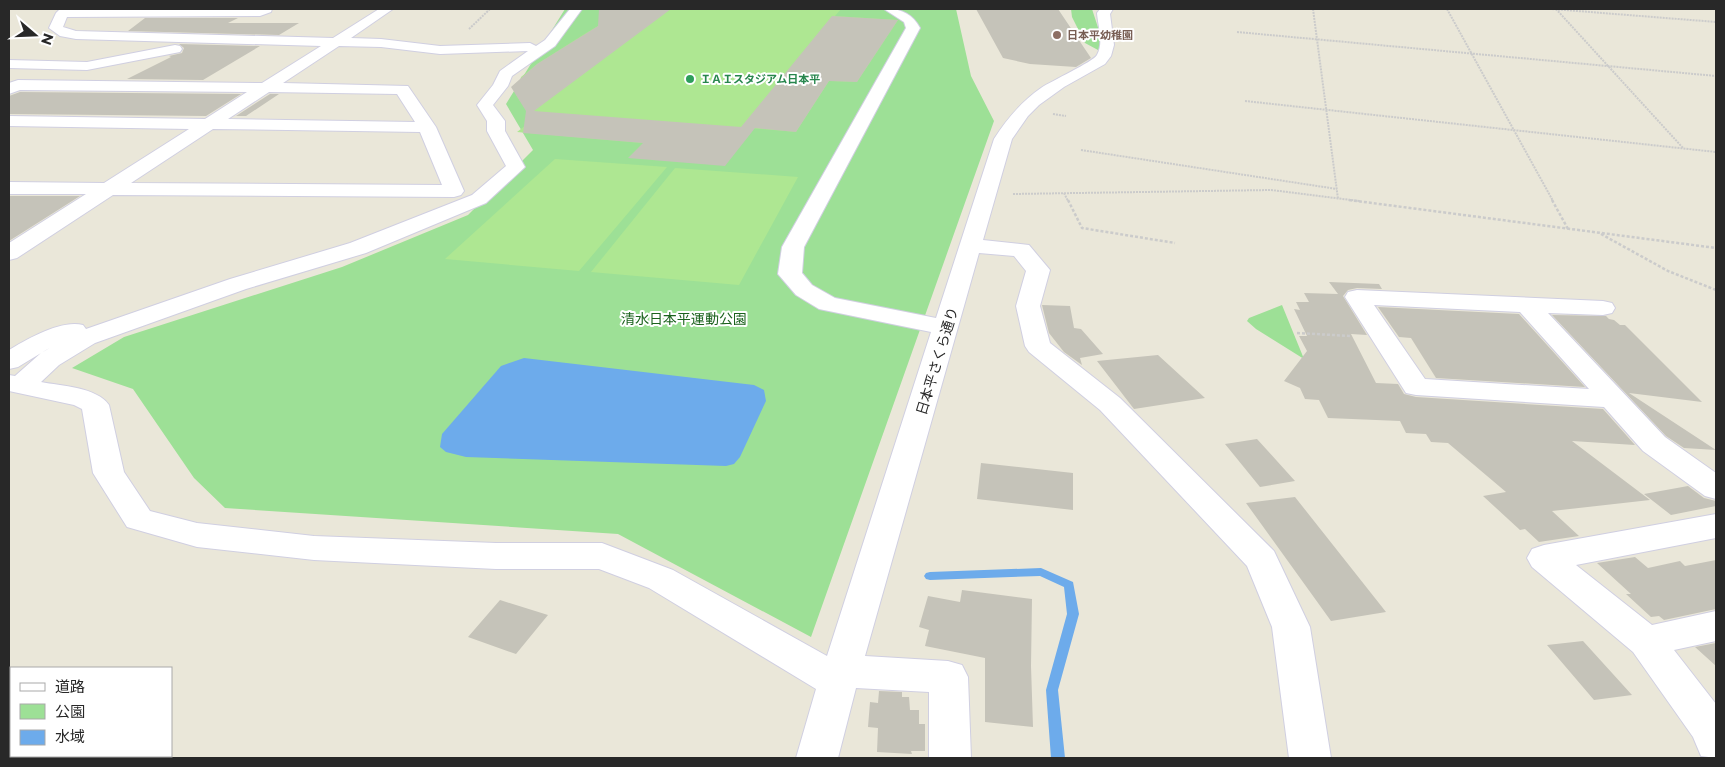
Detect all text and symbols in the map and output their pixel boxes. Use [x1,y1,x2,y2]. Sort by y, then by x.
north arrow [10,10,60,60]
place label: 日本平幼稚園 [1067,28,1133,42]
marker: 日本平幼稚園 [1051,29,1063,41]
text: N [37,31,58,48]
place label: ＩＡＩスタジアム日本平 [700,72,820,86]
marker: ＩＡＩスタジアム日本平 [684,73,696,85]
street label: 日本平さくら通り [912,305,962,417]
park label: 清水日本平運動公園 [621,310,747,328]
legend [10,667,172,757]
text: 道路 [55,677,85,696]
text: 公園 [55,702,85,721]
text: 水域 [55,727,85,746]

